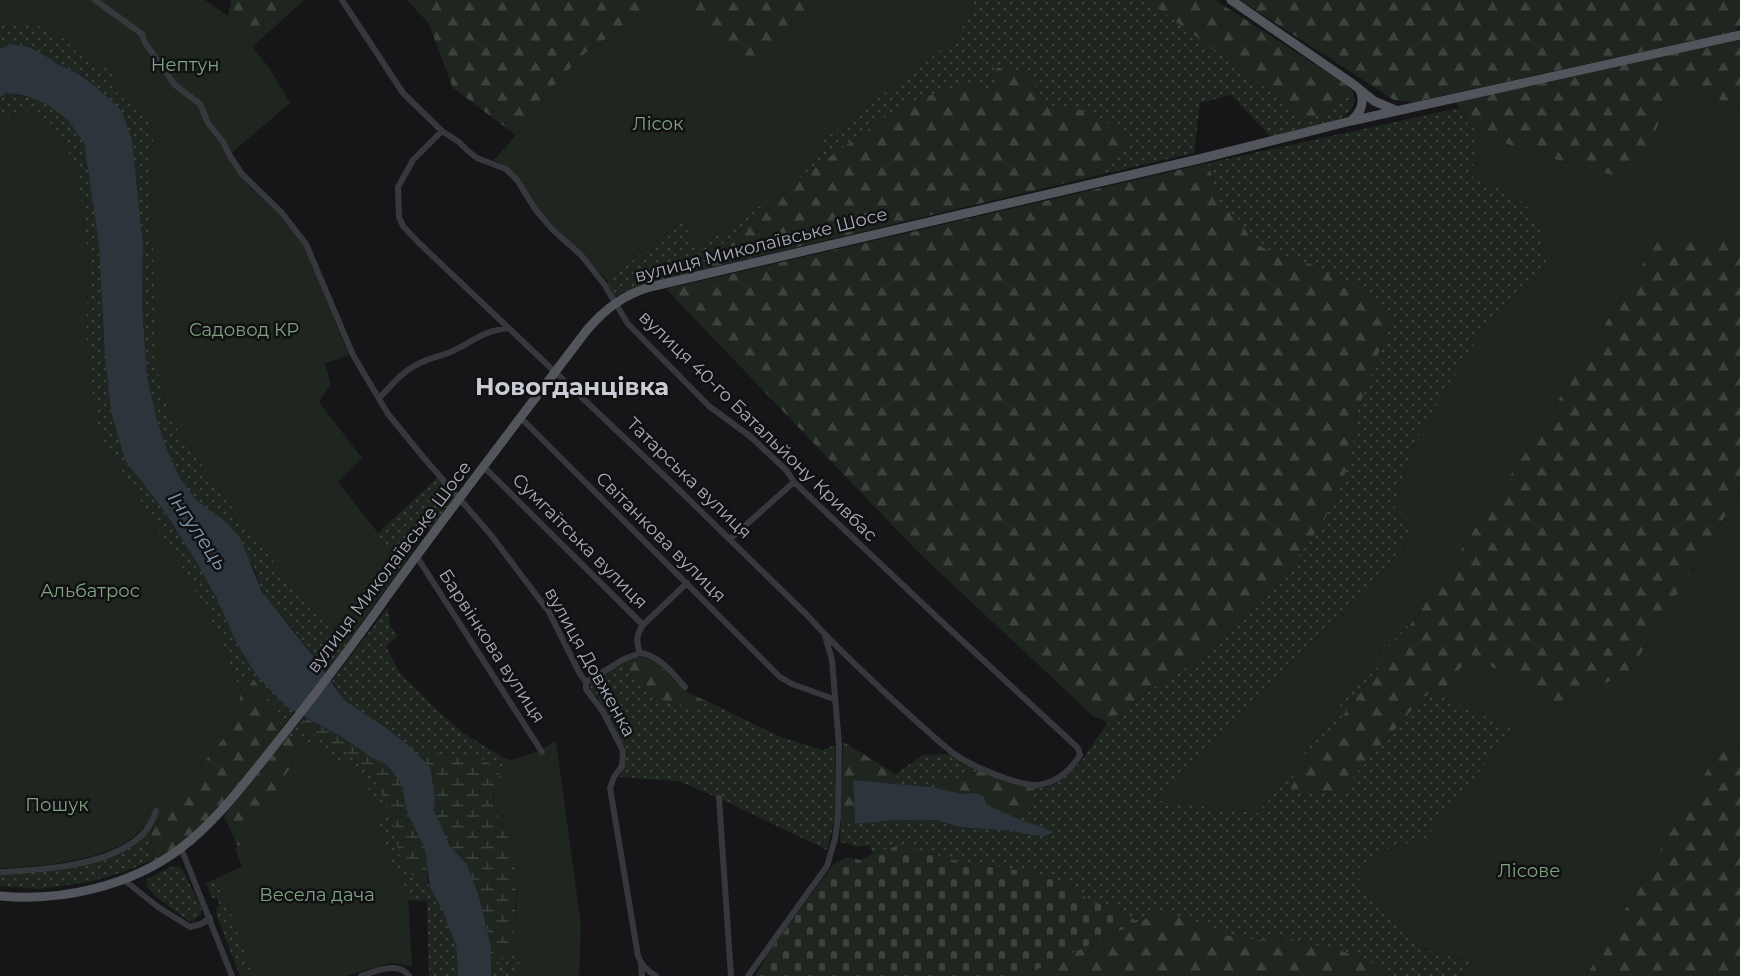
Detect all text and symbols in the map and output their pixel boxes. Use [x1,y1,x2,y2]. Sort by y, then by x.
park label: Нептун [151,54,219,76]
park label: Лісок [633,113,684,135]
street label: вулиця Миколаївське Шосе [632,203,890,287]
street label: вулиця 40-го Батальйону Кривбас [634,306,882,546]
park label: Садовод КР [189,319,299,341]
district label: Новогданцівка [475,372,669,401]
street label: Татарська вулиця [622,413,756,543]
street label: вулиця Миколаївське Шосе [302,457,476,677]
street label: Світанкова вулиця [591,467,731,607]
street label: Сумгаїтська вулиця [508,469,652,613]
water label: Інгулець [163,487,233,575]
street label: Барвінкова вулиця [434,565,550,727]
park label: Альбатрос [40,580,140,602]
street label: вулиця Довженка [540,584,640,740]
park label: Пошук [25,794,89,816]
park label: Лісове [1498,860,1560,882]
park label: Весела дача [259,884,375,906]

